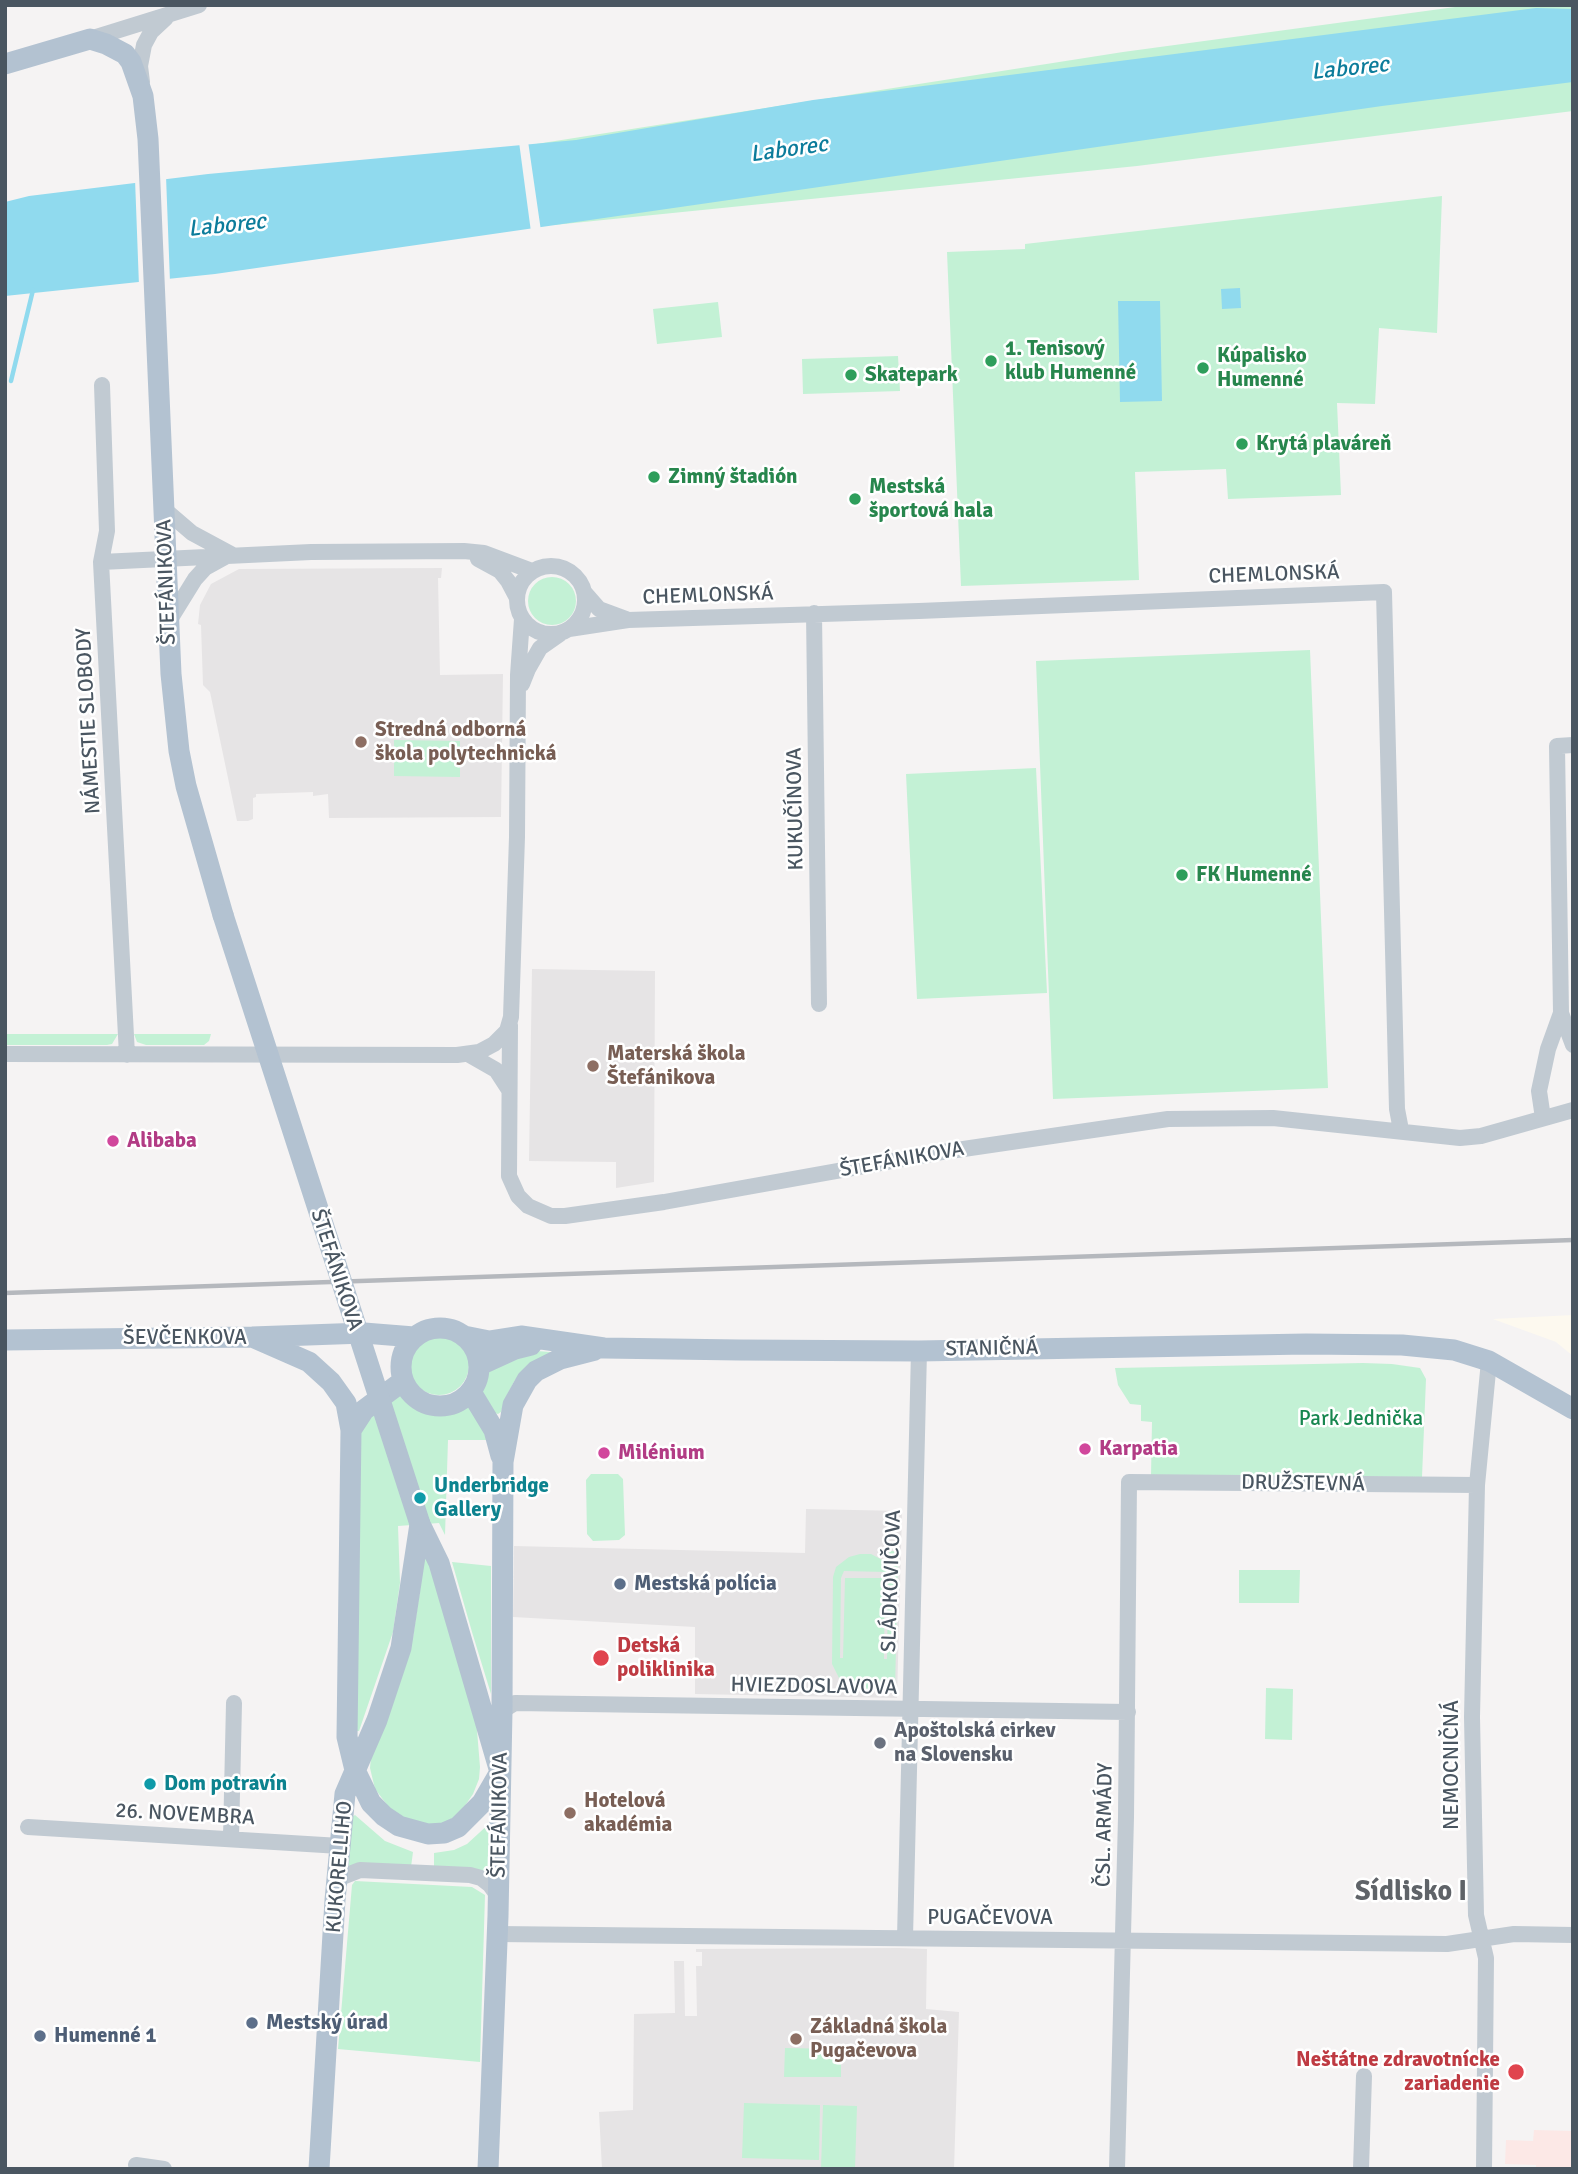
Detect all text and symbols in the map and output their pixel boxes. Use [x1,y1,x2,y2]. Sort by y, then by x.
water label: Laborec [1310,51,1390,87]
water label: Laborec [749,131,829,169]
water label: Laborec [187,208,267,244]
place label: 1. Tenisový klub Humenné [1005,336,1136,386]
place label: Kúpalisko Humenné [1217,343,1307,393]
marker: 1. Tenisový klub Humenné [983,353,999,369]
marker: Kúpalisko Humenné [1195,360,1211,376]
place label: Skatepark [865,362,958,388]
marker: Skatepark [843,367,859,383]
place label: Krytá plaváreň [1256,431,1392,457]
marker: Krytá plaváreň [1234,436,1250,452]
place label: Zimný štadión [668,464,798,490]
marker: Zimný štadión [646,469,662,485]
place label: Mestská športová hala [869,474,993,524]
marker: Mestská športová hala [847,491,863,507]
street label: ŠTEFÁNIKOVA [152,519,182,645]
street label: CHEMLONSKÁ [1208,560,1340,590]
street label: CHEMLONSKÁ [642,581,774,611]
street label: NÁMESTIE SLOBODY [72,627,106,815]
place label: Stredná odborná škola polytechnická [375,717,557,767]
marker: Stredná odborná škola polytechnická [353,734,369,750]
street label: KUKUČÍNOVA [782,747,810,871]
place label: FK Humenné [1196,862,1312,888]
marker: FK Humenné [1174,867,1190,883]
place label: Materská škola Štefánikova [607,1041,746,1091]
marker: Materská škola Štefánikova [585,1058,601,1074]
place label: Alibaba [127,1128,197,1154]
marker: Alibaba [105,1133,121,1149]
street label: ŠTEFÁNIKOVA [838,1137,966,1183]
street label: ŠTEFÁNIKOVA [305,1206,367,1334]
street label: ŠEVČENKOVA [123,1325,247,1351]
street label: STANIČNÁ [945,1336,1039,1362]
park label: Park Jednička [1299,1406,1423,1432]
place label: Karpatia [1099,1436,1178,1462]
place label: Milénium [618,1440,705,1466]
marker: Karpatia [1077,1441,1093,1457]
marker: Milénium [596,1445,612,1461]
street label: DRUŽSTEVNÁ [1241,1470,1365,1498]
place label: Underbridge Gallery [434,1473,549,1523]
marker: Underbridge Gallery [412,1490,428,1506]
street label: SLÁDKOVIČOVA [877,1509,907,1653]
place label: Mestská polícia [634,1571,777,1597]
marker: Mestská polícia [612,1576,628,1592]
place label: Detská poliklinika [617,1633,715,1683]
marker: Detská poliklinika [591,1648,611,1668]
street label: HVIEZDOSLAVOVA [730,1673,898,1701]
street label: NEMOCNIČNÁ [1439,1700,1465,1830]
place label: Apoštolská cirkev na Slovensku [894,1718,1056,1768]
marker: Apoštolská cirkev na Slovensku [872,1735,888,1751]
street label: ŠTEFÁNIKOVA [486,1752,514,1878]
street label: ČSL. ARMÁDY [1091,1763,1119,1887]
place label: Dom potravín [164,1771,287,1797]
marker: Dom potravín [142,1776,158,1792]
place label: Hotelová akadémia [584,1788,672,1838]
street label: 26. NOVEMBRA [115,1799,255,1831]
street label: KUKORELLIHO [322,1800,358,1934]
marker: Hotelová akadémia [562,1805,578,1821]
district label: Sídlisko I [1355,1876,1467,1910]
street label: PUGAČEVOVA [927,1905,1053,1931]
place label: Mestský úrad [266,2010,388,2036]
place label: Základná škola Pugačevova [810,2014,947,2064]
marker: Mestský úrad [244,2015,260,2031]
place label: Humenné 1 [54,2023,157,2049]
marker: Humenné 1 [32,2028,48,2044]
marker: Základná škola Pugačevova [788,2031,804,2047]
place label: Neštátne zdravotnícke zariadenie [1296,2047,1500,2097]
marker: Neštátne zdravotnícke zariadenie [1506,2062,1526,2082]

